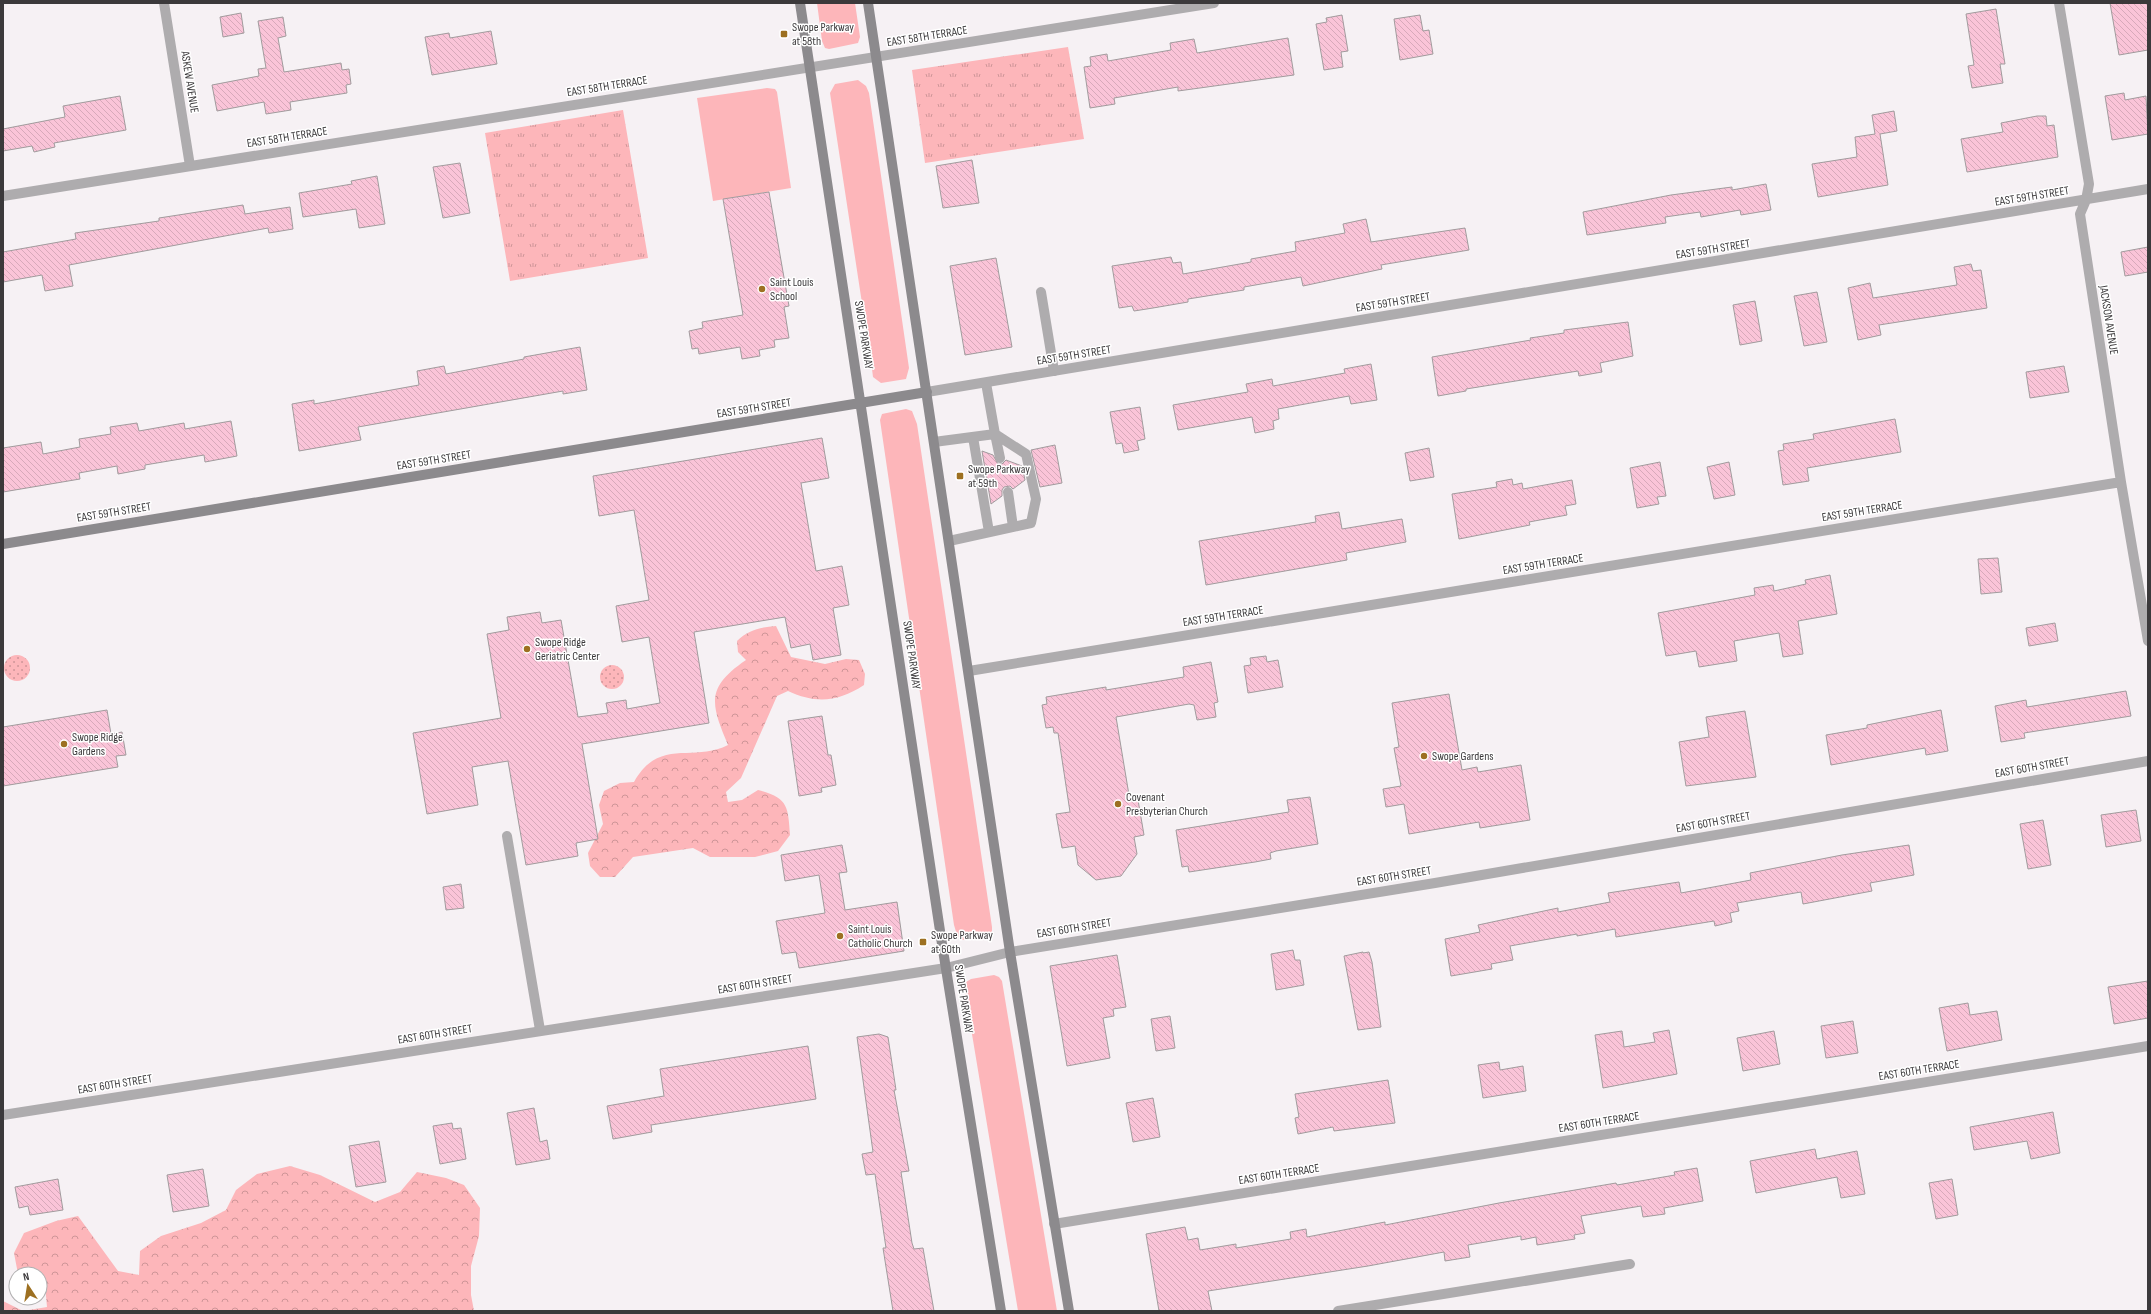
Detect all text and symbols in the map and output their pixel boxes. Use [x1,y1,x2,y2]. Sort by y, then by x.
place label: Swope Parkway at 58th [792,20,854,49]
street label: EAST 58TH TERRACE [886,23,968,50]
marker: Swope Parkway at 58th [779,29,789,39]
street label: ASKEW AVENUE [177,49,202,114]
street label: EAST 58TH TERRACE [566,73,648,100]
street label: EAST 58TH TERRACE [246,124,328,151]
street label: EAST 59TH STREET [1994,183,2070,210]
street label: EAST 59TH STREET [1675,236,1751,263]
place label: Saint Louis School [770,275,814,304]
street label: JACKSON AVENUE [2095,283,2121,356]
marker: Saint Louis School [757,284,767,294]
street label: EAST 59TH STREET [1355,289,1431,316]
street label: SWOPE PARKWAY [851,300,876,370]
street label: EAST 59TH STREET [1036,342,1112,369]
street label: EAST 59TH STREET [716,395,792,422]
street label: EAST 59TH STREET [396,447,472,474]
place label: Swope Parkway at 59th [968,462,1030,491]
marker: Swope Parkway at 59th [955,471,965,481]
street label: EAST 59TH TERRACE [1821,498,1904,525]
street label: EAST 59TH STREET [76,499,152,526]
street label: EAST 59TH TERRACE [1502,551,1585,578]
street label: EAST 59TH TERRACE [1182,603,1265,630]
street label: SWOPE PARKWAY [899,620,924,690]
place label: Swope Ridge Geriatric Center [535,635,600,664]
marker: Swope Ridge Geriatric Center [522,644,532,654]
place label: Swope Ridge Gardens [72,730,123,759]
marker: Swope Ridge Gardens [59,739,69,749]
place label: Swope Gardens [1432,749,1494,764]
marker: Swope Gardens [1419,751,1429,761]
street label: EAST 60TH STREET [1994,754,2071,781]
place label: Covenant Presbyterian Church [1126,790,1208,819]
marker: Covenant Presbyterian Church [1113,799,1123,809]
street label: EAST 60TH STREET [1675,809,1752,836]
street label: EAST 60TH STREET [1356,863,1433,890]
street label: EAST 60TH STREET [1036,915,1113,942]
place label: Saint Louis Catholic Church [848,922,913,951]
place label: Swope Parkway at 60th [931,928,993,957]
marker: Saint Louis Catholic Church [835,931,845,941]
marker: Swope Parkway at 60th [918,937,928,947]
street label: SWOPE PARKWAY [951,964,976,1034]
street label: EAST 60TH STREET [717,971,794,998]
street label: EAST 60TH STREET [397,1021,474,1048]
street label: EAST 60TH TERRACE [1878,1057,1961,1084]
street label: EAST 60TH STREET [77,1071,154,1098]
street label: EAST 60TH TERRACE [1558,1109,1641,1136]
street label: EAST 60TH TERRACE [1238,1161,1321,1188]
north arrow [8,1266,48,1306]
text: N [22,1270,30,1284]

